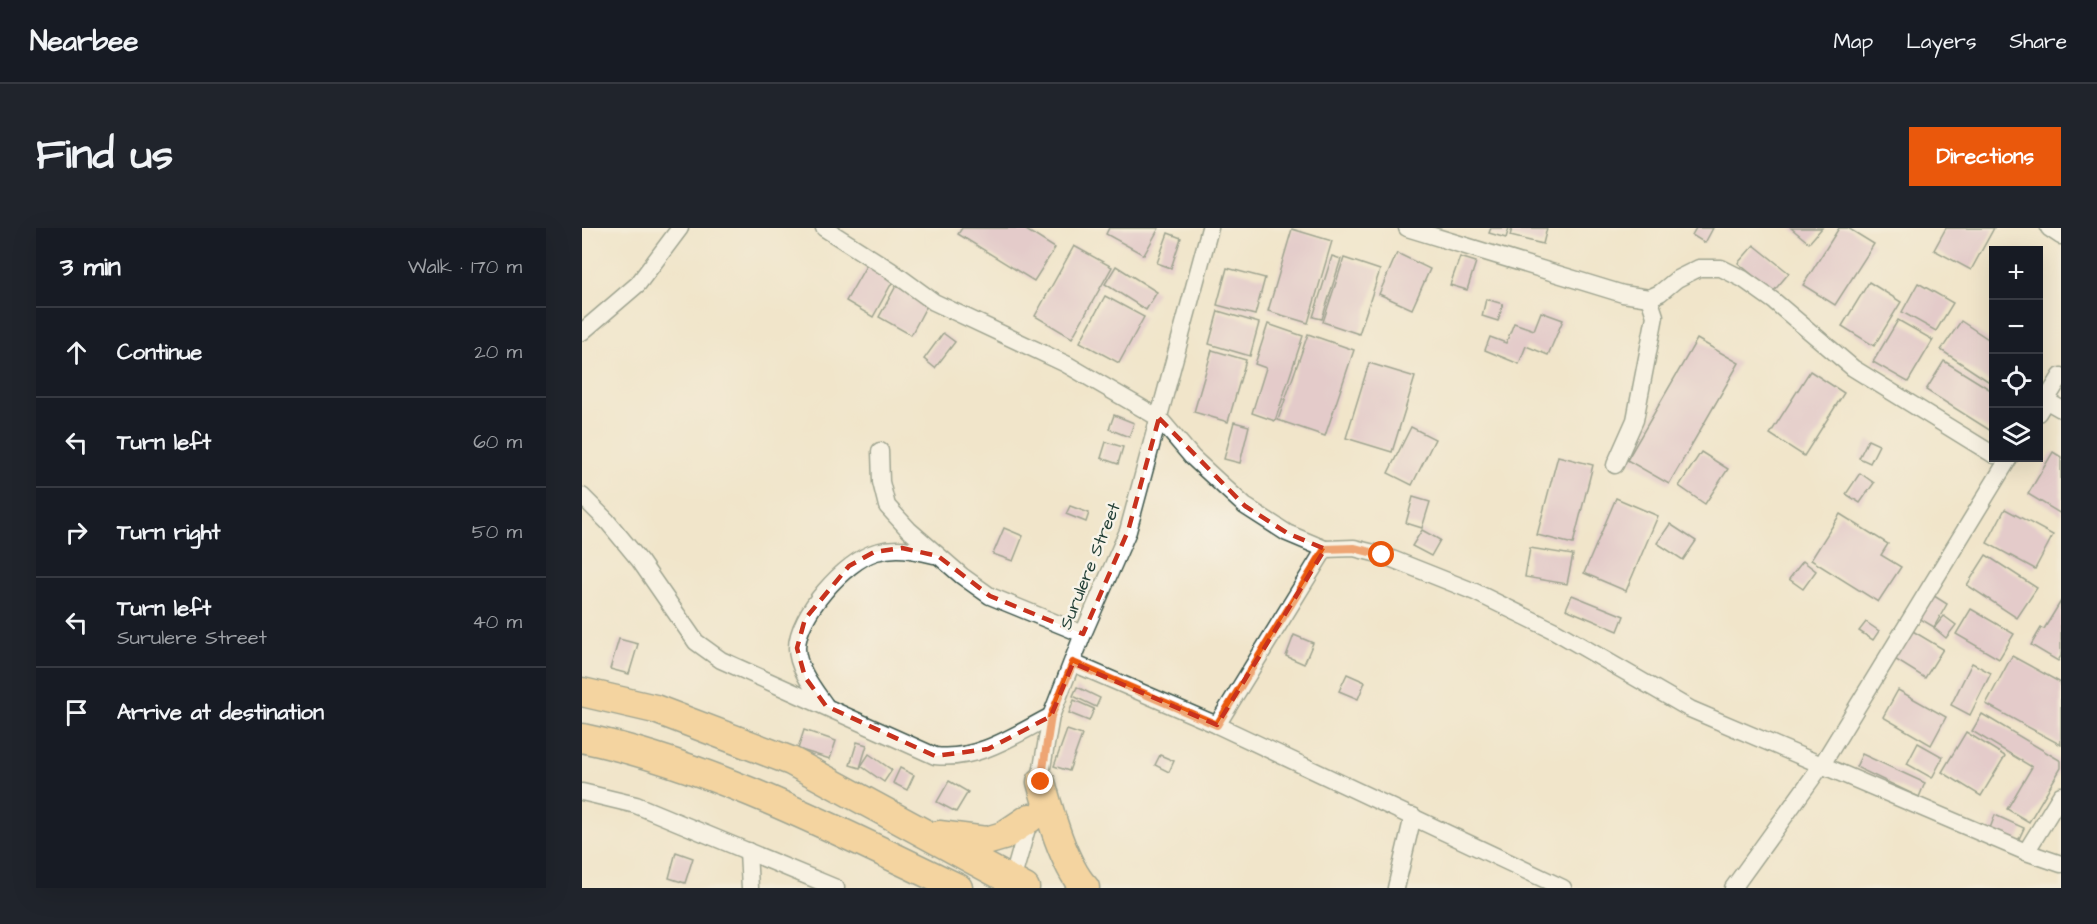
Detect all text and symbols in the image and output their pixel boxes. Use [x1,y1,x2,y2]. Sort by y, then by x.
text: Nearbee [30,22,138,61]
text: Map [1833,27,1873,56]
text: Layers [1906,27,1976,56]
text: Share [2009,27,2067,56]
text: Find us [36,127,173,185]
button: Directions [1909,127,2061,186]
map controls [1989,246,2043,462]
button: + [1989,246,2043,300]
text: 3 min [60,249,121,285]
text: Walk · 170 m [408,253,522,281]
button: − [1989,300,2043,354]
icon: ahead [60,336,93,369]
text: Continue [117,337,202,368]
text: 20 m [474,338,522,366]
button: locate [1989,354,2043,408]
button: layers [1989,408,2043,462]
icon: left [60,426,93,459]
text: Turn left [117,427,211,458]
text: 60 m [473,428,522,456]
street label: Surulere Street [1053,498,1127,633]
icon: right [60,516,93,549]
text: Turn right [117,517,220,548]
text: 50 m [472,518,522,546]
route start [1368,541,1394,567]
text: Turn left [117,593,211,624]
icon: left [60,606,93,639]
text: 40 m [472,608,522,636]
text: Surulere Street [117,624,267,652]
icon: arrive [60,696,93,729]
text: Arrive at destination [117,697,324,728]
route end [1027,768,1053,794]

